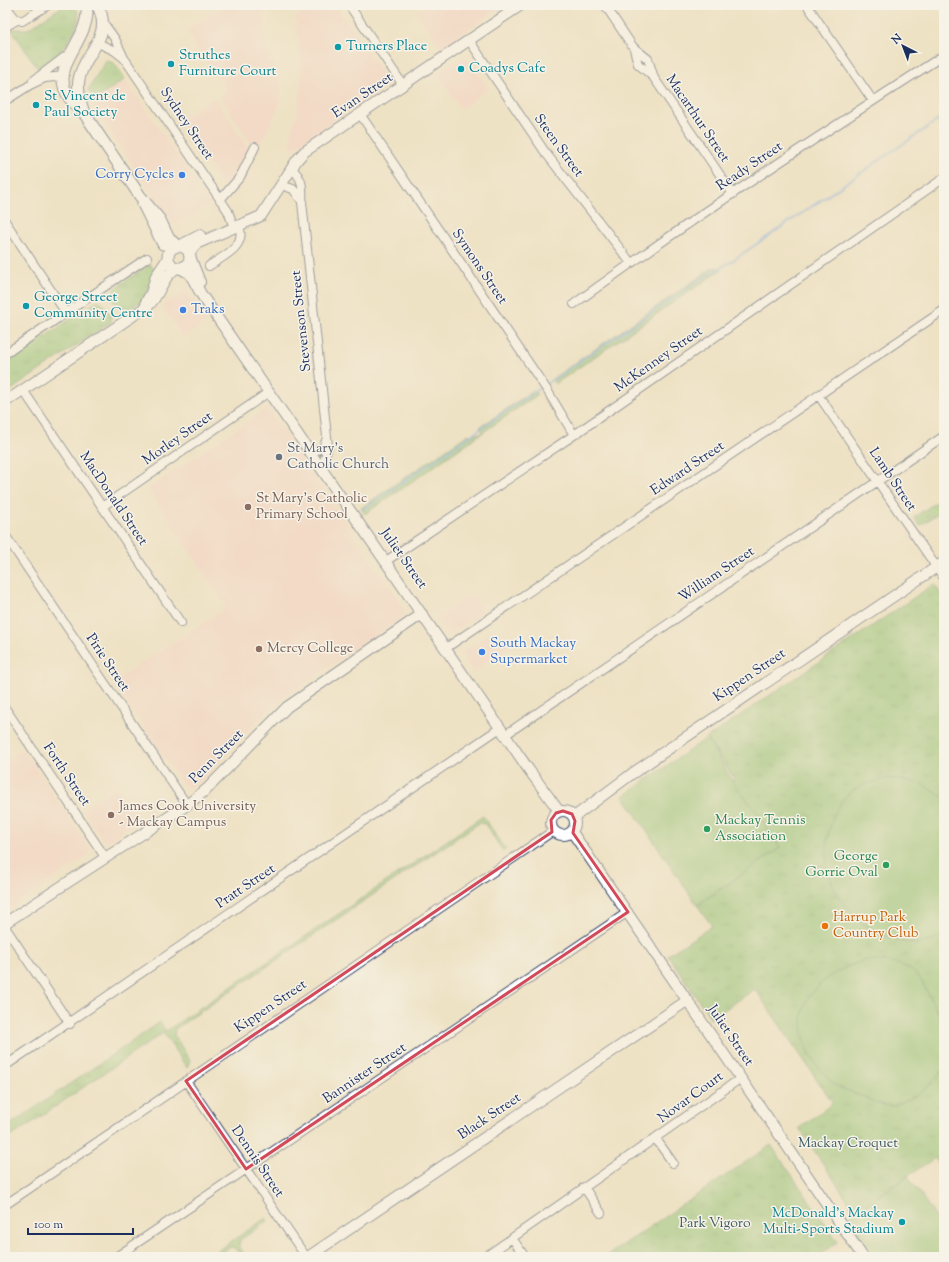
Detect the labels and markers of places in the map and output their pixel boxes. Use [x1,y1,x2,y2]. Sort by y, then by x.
place label: Turners Place [346,37,427,57]
marker: Turners Place [333,42,343,52]
place label: Struthes Furniture Court [179,46,277,82]
marker: Struthes Furniture Court [166,59,176,69]
place label: Coadys Cafe [469,59,546,79]
marker: Coadys Cafe [456,64,466,74]
place label: St Vincent de Paul Society [44,87,126,123]
marker: St Vincent de Paul Society [31,100,41,110]
place label: Corry Cycles [95,165,174,185]
marker: Corry Cycles [177,170,187,180]
place label: George Street Community Centre [34,288,153,324]
place label: Traks [191,300,224,320]
marker: George Street Community Centre [21,301,31,311]
marker: Traks [178,305,188,315]
place label: St Mary's Catholic Church [287,439,389,475]
marker: St Mary's Catholic Church [274,452,284,462]
place label: St Mary's Catholic Primary School [256,489,367,525]
marker: St Mary's Catholic Primary School [243,502,253,512]
place label: South Mackay Supermarket [490,634,576,670]
place label: Mercy College [267,639,353,659]
marker: Mercy College [254,644,264,654]
marker: South Mackay Supermarket [477,647,487,657]
place label: James Cook University - Mackay Campus [118,797,256,833]
marker: James Cook University - Mackay Campus [106,810,116,820]
place label: Mackay Tennis Association [715,811,805,847]
marker: Mackay Tennis Association [702,824,712,834]
place label: George Gorrie Oval [805,847,878,883]
marker: George Gorrie Oval [881,860,891,870]
place label: Harrup Park Country Club [833,908,919,944]
marker: Harrup Park Country Club [820,921,830,931]
place label: McDonald's Mackay Multi-Sports Stadium [763,1204,894,1240]
marker: McDonald's Mackay Multi-Sports Stadium [897,1217,907,1227]

